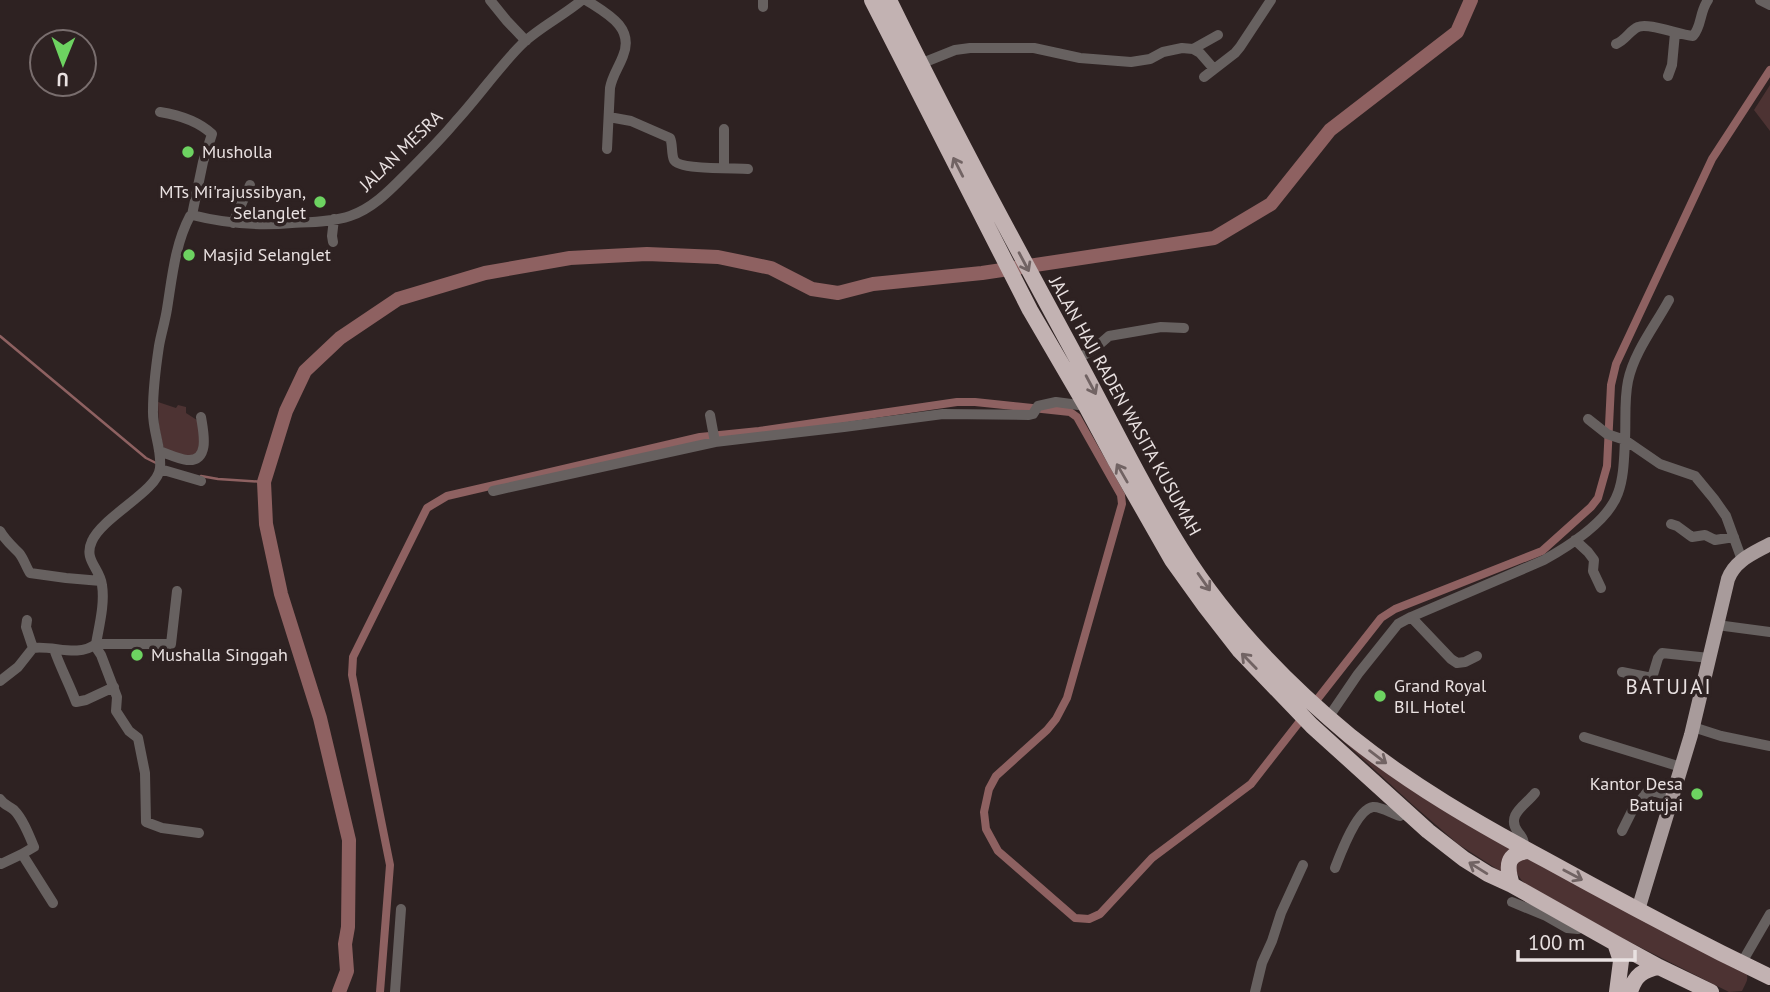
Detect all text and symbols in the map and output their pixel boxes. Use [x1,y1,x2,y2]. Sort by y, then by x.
north arrow [28,28,98,98]
text: U [57,68,69,92]
street label: JALAN MESRA [354,105,447,197]
place label: Musholla [202,140,272,163]
marker: Musholla [180,144,196,160]
one-way arrow [950,157,964,178]
place label: MTs Mi'rajussibyan, Selanglet [159,180,306,224]
marker: MTs Mi'rajussibyan, Selanglet [312,194,328,210]
place label: Masjid Selanglet [203,243,331,266]
marker: Masjid Selanglet [181,247,197,263]
one-way arrow [1017,252,1031,272]
street label: JALAN HAJI RADEN WASITA KUSUMAH [1044,271,1207,540]
one-way arrow [1085,374,1098,395]
one-way arrow [1115,463,1129,483]
one-way arrow [1197,572,1211,591]
place label: Mushalla Singgah [151,643,288,666]
marker: Mushalla Singgah [129,647,145,663]
one-way arrow [1241,652,1258,669]
district label: BATUJAI [1626,673,1713,700]
place label: Grand Royal BIL Hotel [1394,674,1487,718]
marker: Grand Royal BIL Hotel [1372,688,1388,704]
one-way arrow [1369,750,1387,765]
place label: Kantor Desa Batujai [1590,772,1683,816]
marker: Kantor Desa Batujai [1689,786,1705,802]
one-way arrow [1469,860,1489,874]
one-way arrow [1562,868,1582,882]
scale bar [1518,918,1635,962]
text: 100 m [1528,929,1585,956]

